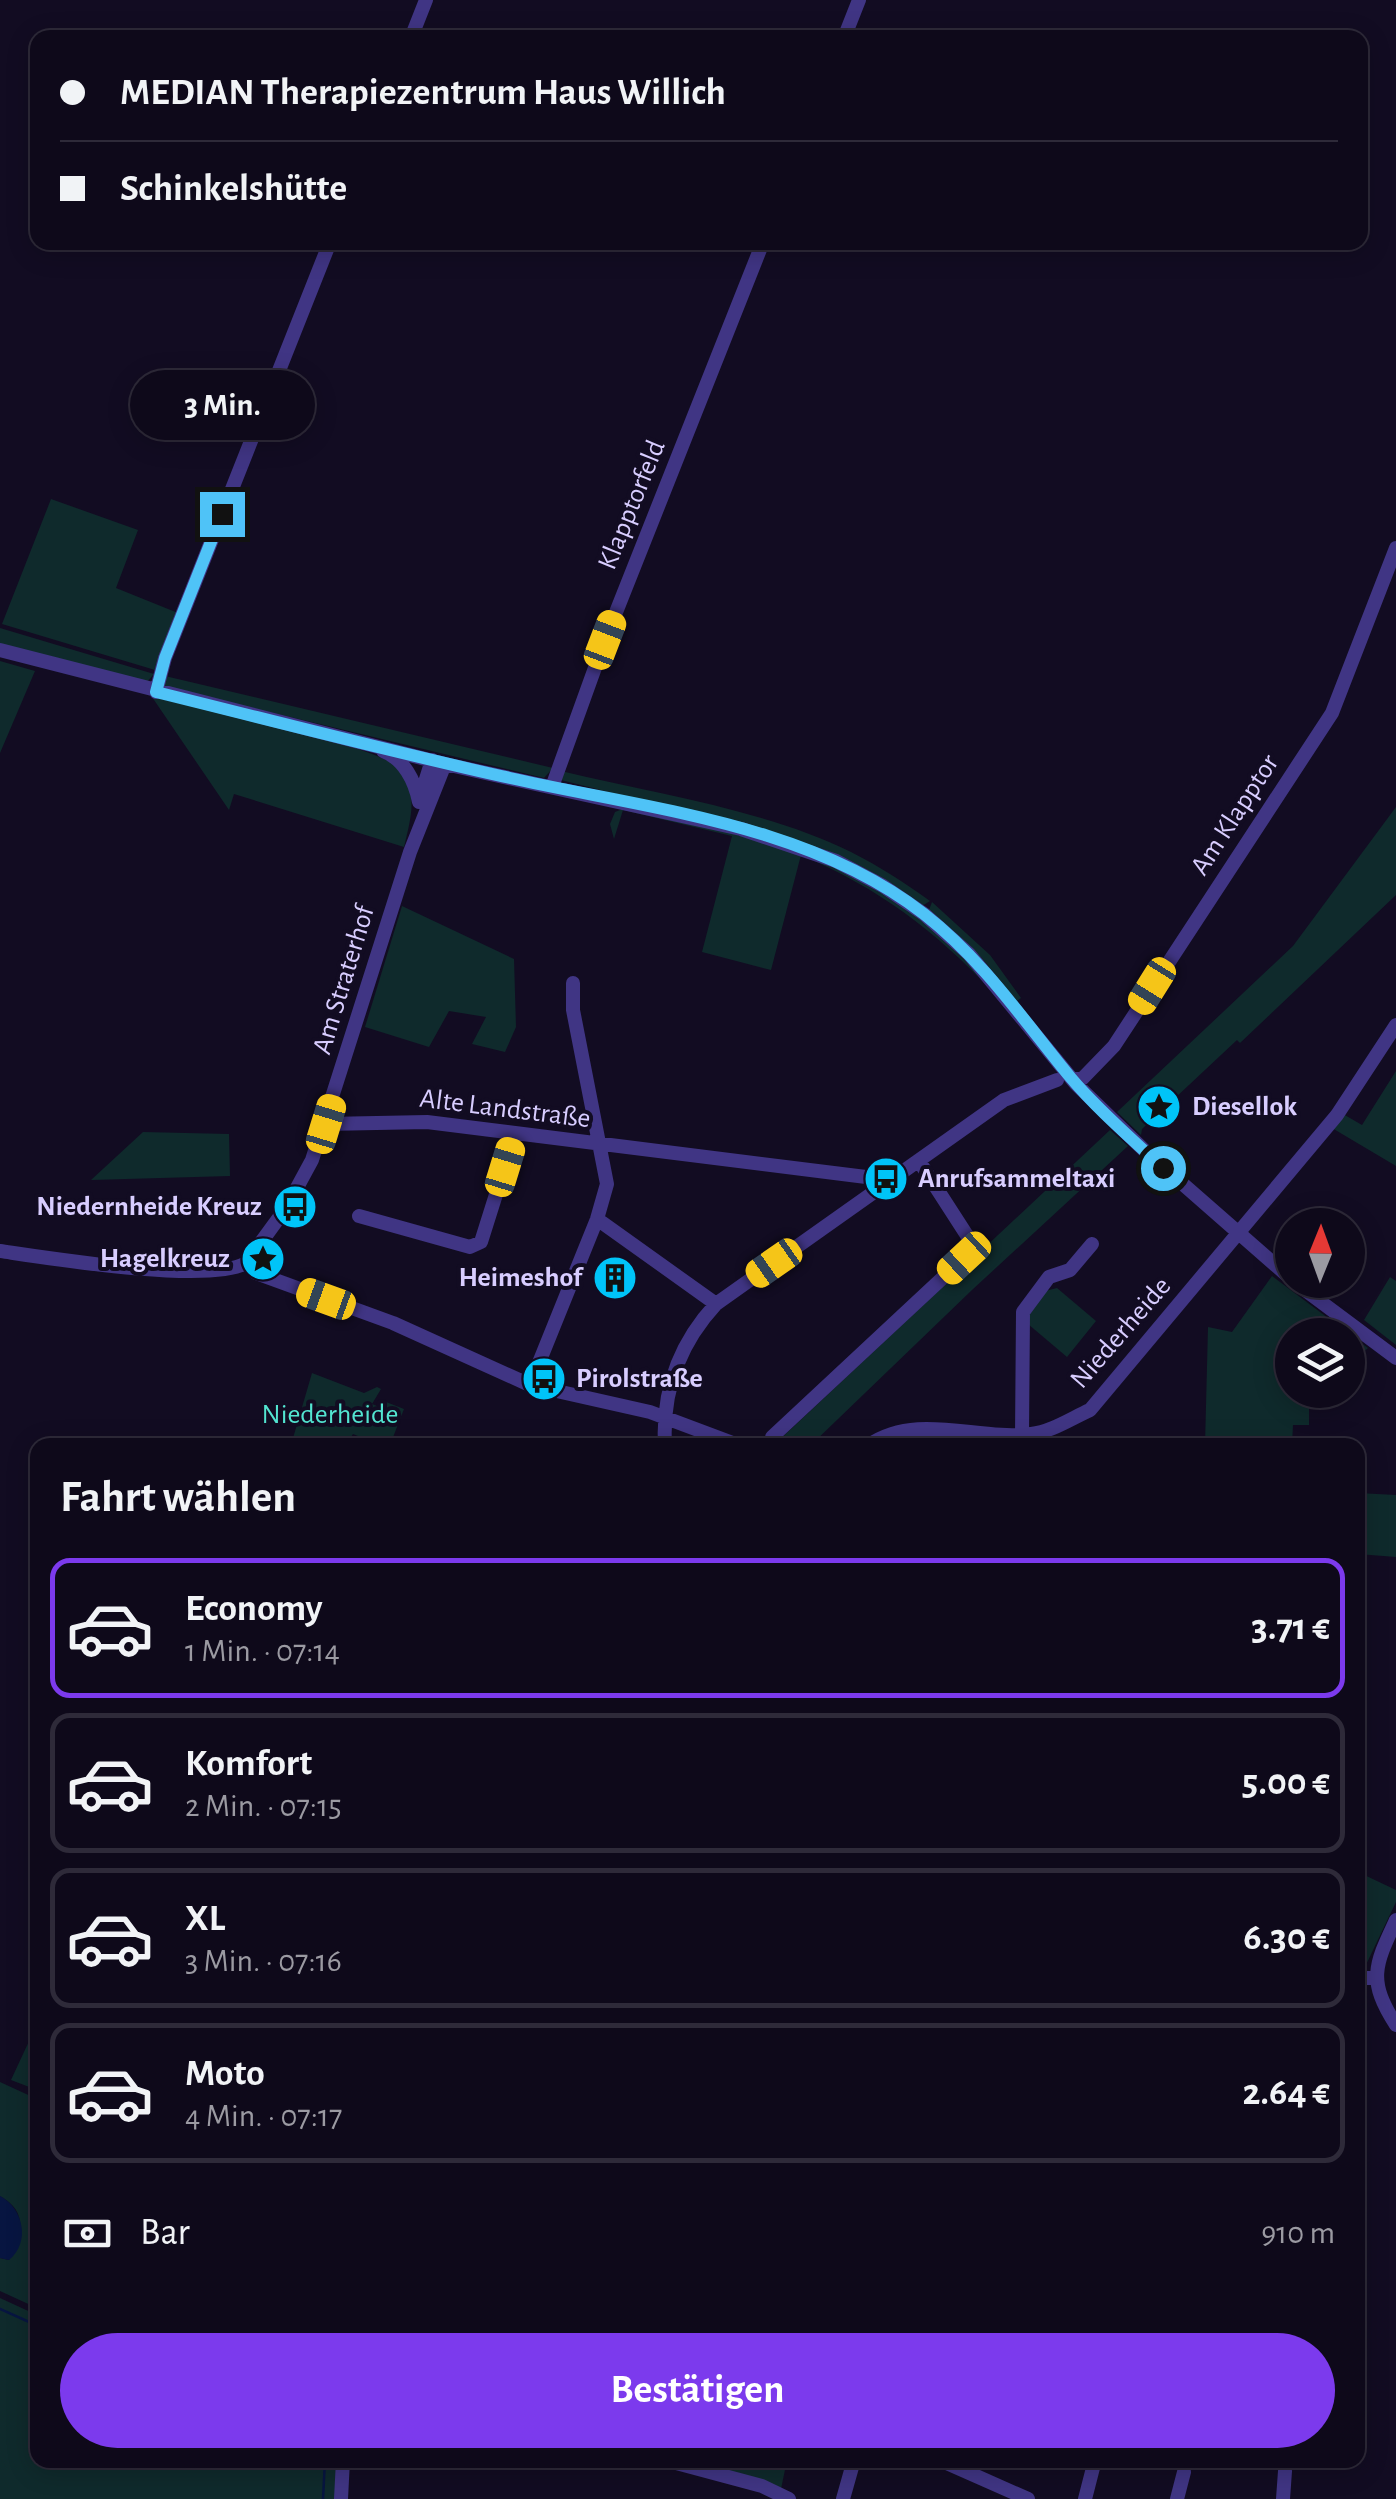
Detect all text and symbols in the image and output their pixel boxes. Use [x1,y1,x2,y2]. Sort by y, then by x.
text: MEDIAN Therapiezentrum Haus Willich [120,74,726,112]
text: Schinkelshütte [120,170,347,208]
callout: 3 Min. [130,369,314,439]
text: 3 Min. [184,389,261,421]
street label: Klapptorfeld [593,436,671,574]
route end [200,492,245,537]
car [580,607,630,673]
street label: Am Klapptor [1186,750,1284,880]
street label: Am Straterhof [308,901,380,1058]
car [1123,953,1181,1019]
place icon: Diesellok [1136,1084,1182,1130]
street label: Alte Landstraße [418,1085,592,1133]
car [303,1091,349,1157]
place label: Diesellok [1192,1093,1297,1121]
car [482,1134,528,1200]
route start [1141,1146,1186,1191]
bus stop icon: Anrufsammeltaxi [863,1156,909,1202]
place label: Anrufsammeltaxi [918,1165,1115,1193]
bus stop icon: Niedernheide Kreuz [272,1184,318,1230]
place label: Niedernheide Kreuz [36,1193,262,1221]
north arrow [1275,1208,1365,1298]
map controls [1275,1208,1365,1408]
car [932,1227,996,1289]
car [741,1234,807,1292]
place icon: Hagelkreuz [240,1236,286,1282]
place label: Hagelkreuz [100,1245,230,1273]
building icon: Heimeshof [592,1255,638,1301]
place label: Heimeshof [459,1264,584,1292]
street label: Niederheide [1066,1272,1176,1394]
car [293,1275,359,1323]
button: layers [1275,1318,1365,1408]
bus stop icon: Pirolstraße [521,1356,567,1402]
place label: Pirolstraße [576,1365,703,1393]
park label: Niederheide [262,1401,398,1429]
text: Fahrt wählen [60,1475,296,1520]
icon: car [65,1583,155,1673]
text: Economy [185,1590,323,1628]
text: 3.71 € [1251,1609,1330,1647]
text: 1 Min. · 07:14 [185,1635,340,1667]
icon: car [65,1738,155,1828]
text: Komfort [185,1745,312,1783]
text: 5.00 € [1242,1764,1330,1802]
text: 2 Min. · 07:15 [185,1790,342,1822]
icon: car [65,1893,155,1983]
text: XL [185,1900,225,1938]
text: 6.30 € [1243,1919,1330,1957]
text: 3 Min. · 07:16 [185,1945,342,1977]
icon: car [65,2048,155,2138]
text: Moto [185,2055,265,2093]
text: 2.64 € [1242,2074,1330,2112]
text: 4 Min. · 07:17 [185,2100,342,2132]
icon: cash [60,2206,115,2261]
text: Bar [140,2214,190,2252]
text: 910 m [1261,2217,1335,2249]
button: Bestätigen [60,2333,1335,2448]

